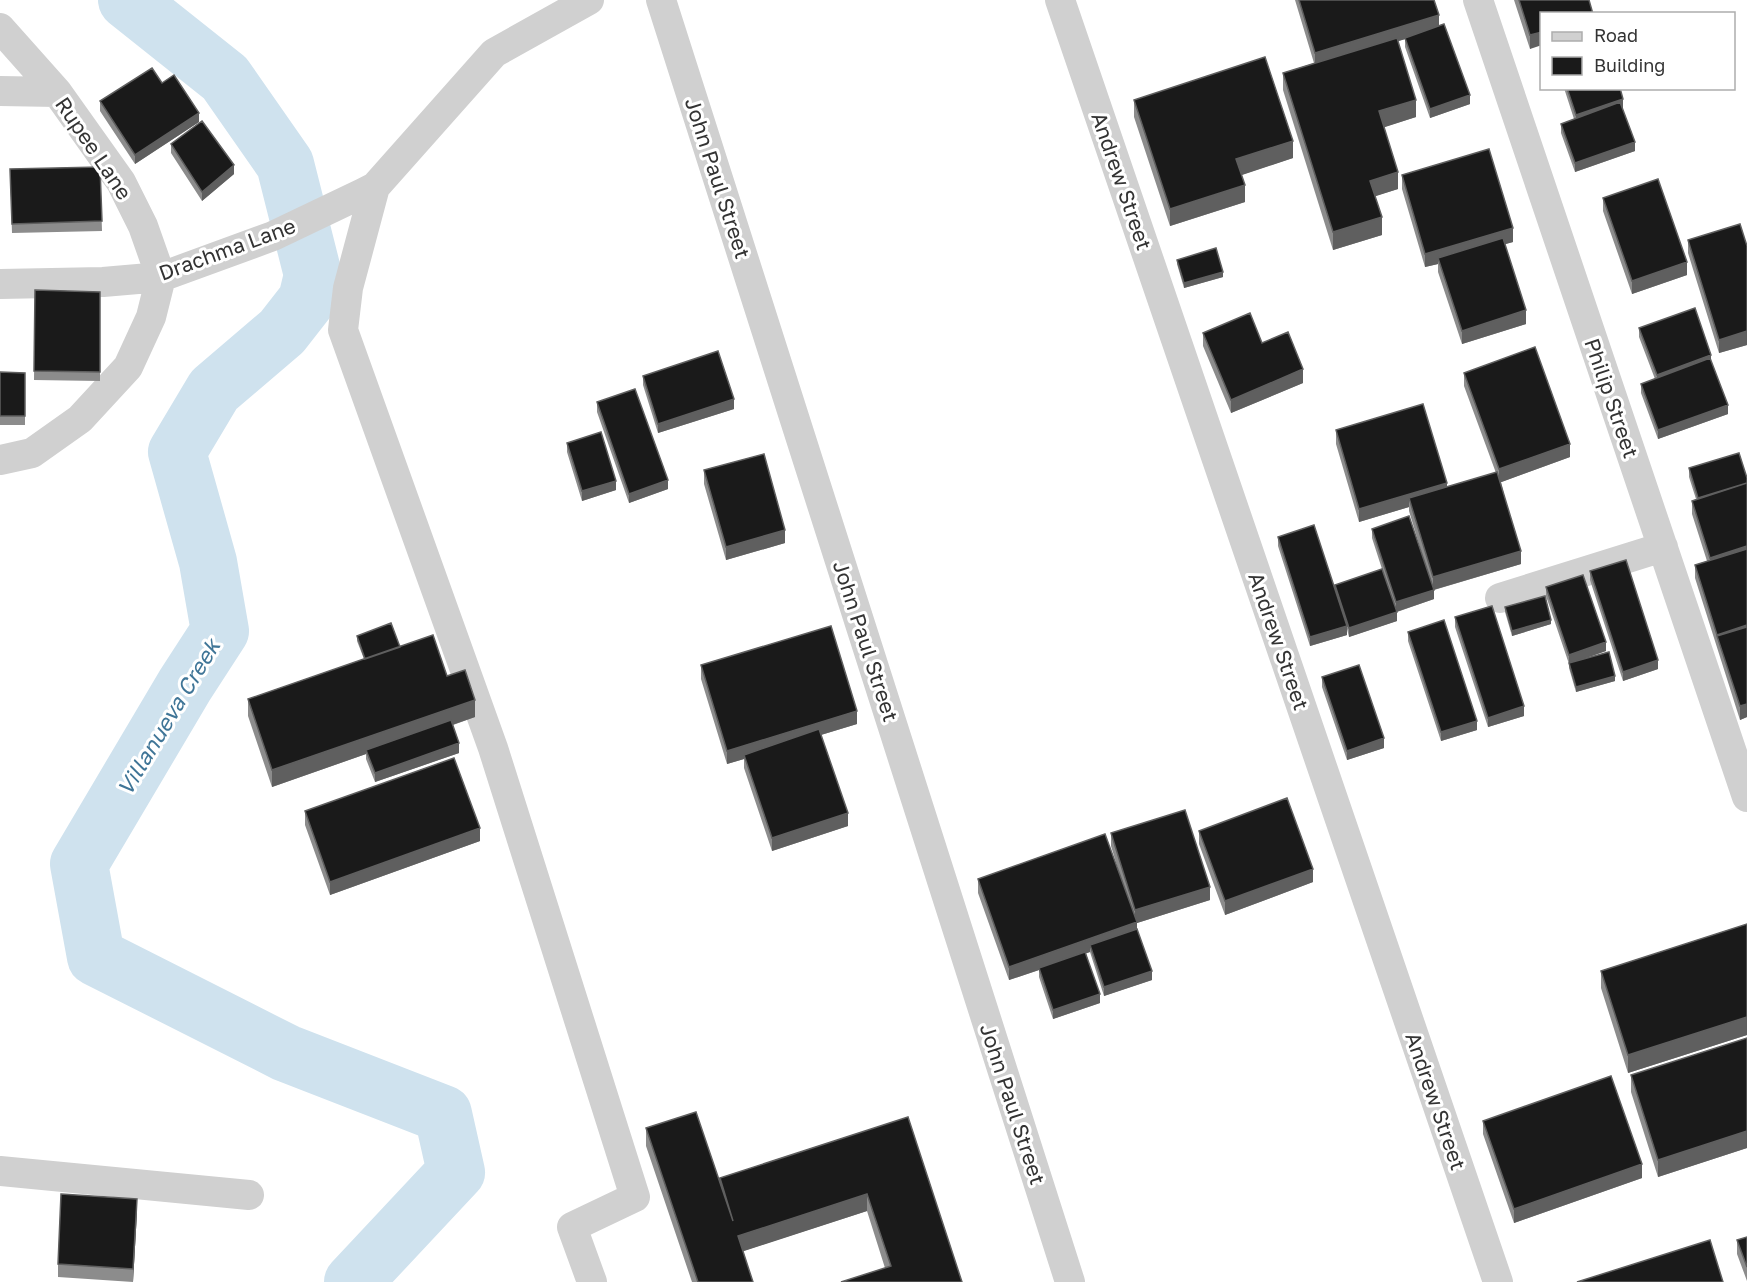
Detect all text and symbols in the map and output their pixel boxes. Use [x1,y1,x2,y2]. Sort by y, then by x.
legend [1540,12,1735,90]
text: Road [1594,24,1638,46]
text: Building [1594,54,1665,76]
street label: Rupee Lane [50,92,138,204]
street label: John Paul Street [680,94,756,262]
street label: Andrew Street [1086,109,1158,253]
street label: Drachma Lane [155,212,299,286]
street label: Philip Street [1579,335,1645,461]
street label: John Paul Street [828,557,904,725]
street label: Andrew Street [1243,569,1315,713]
water label: Villanueva Creek [111,632,227,800]
street label: John Paul Street [975,1020,1051,1188]
street label: Andrew Street [1400,1029,1472,1173]

